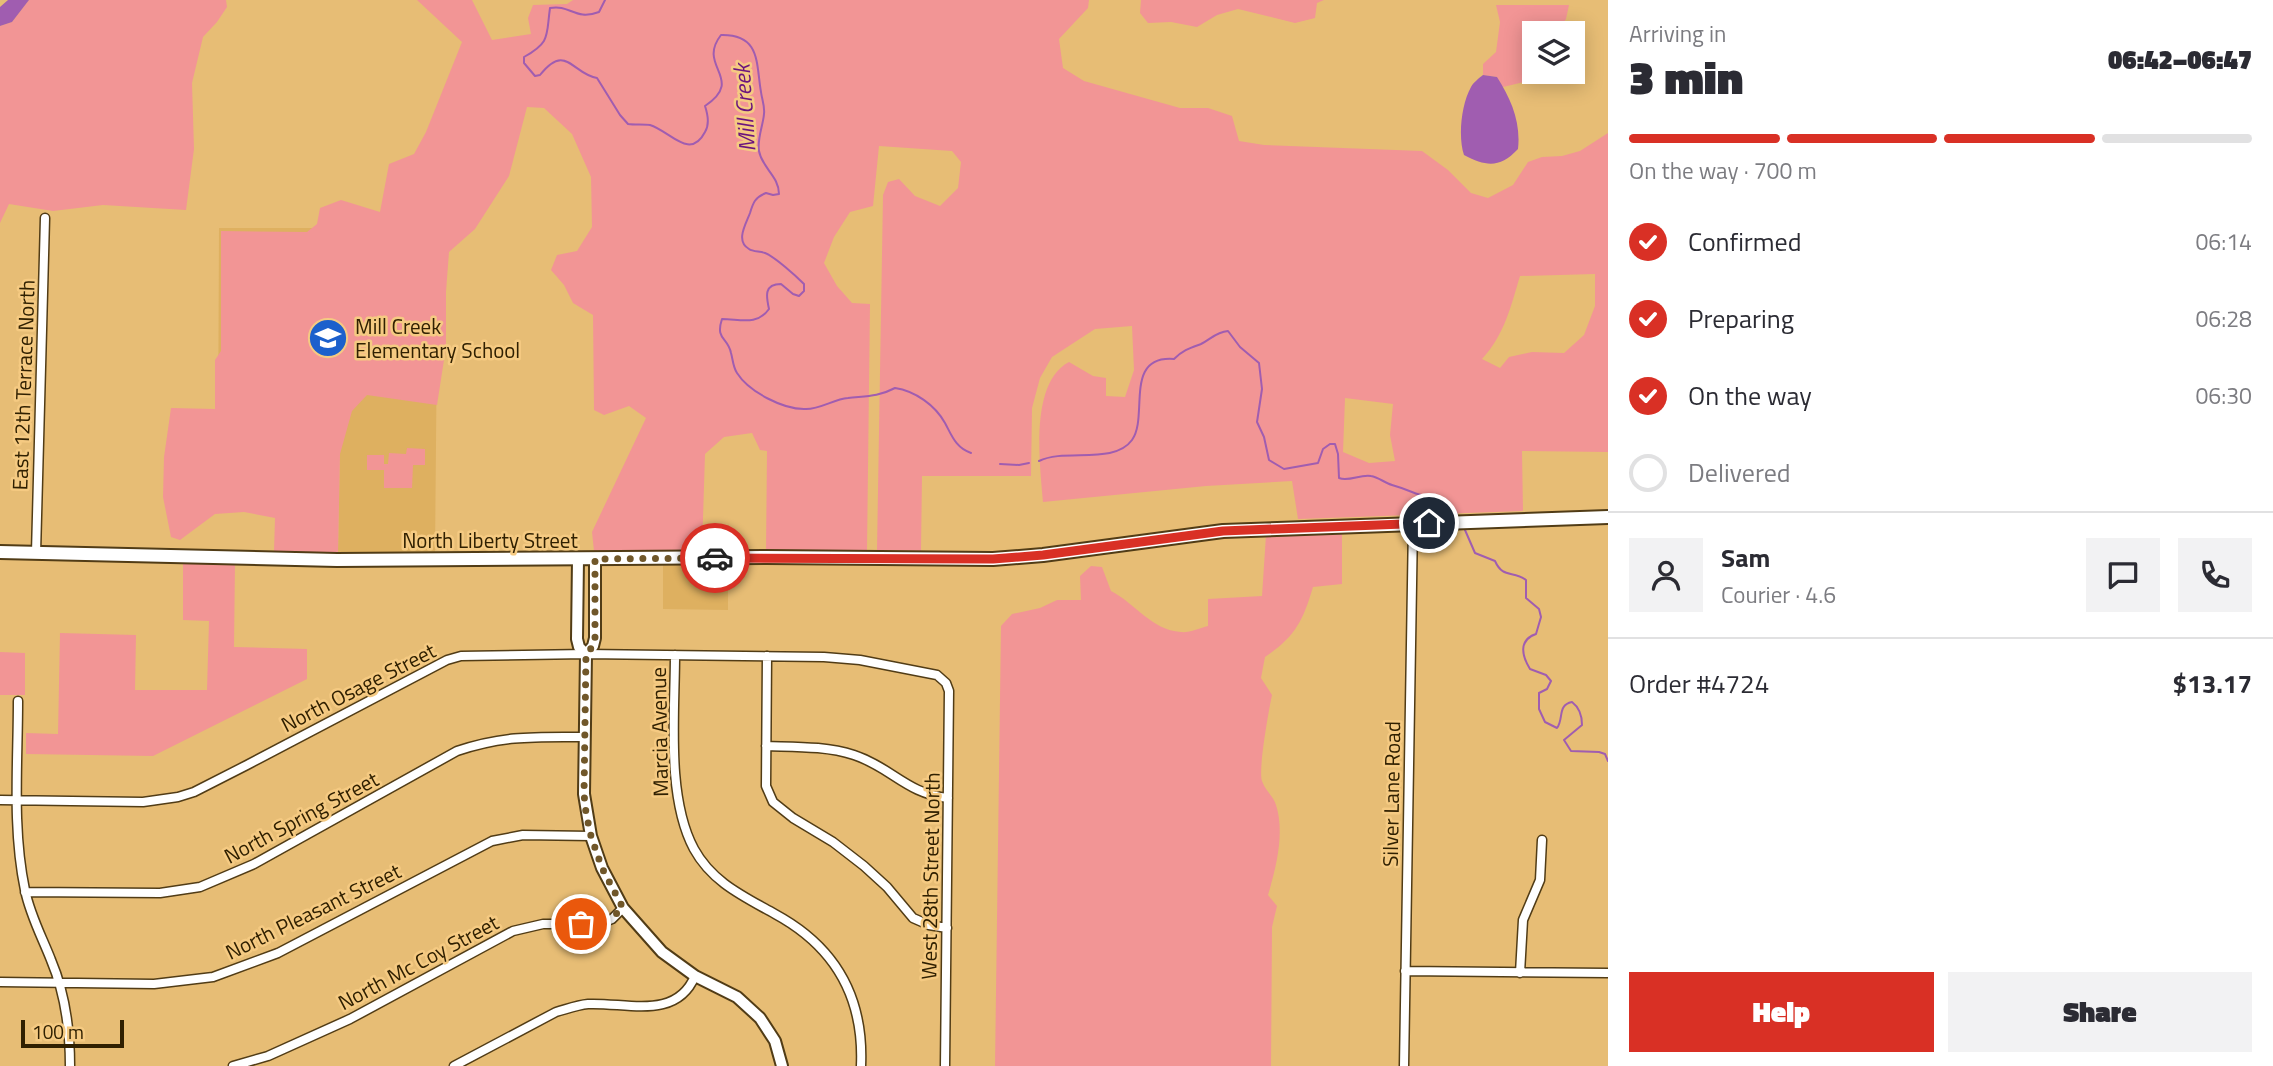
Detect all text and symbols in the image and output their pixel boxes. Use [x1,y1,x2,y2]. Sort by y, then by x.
text: Arriving in [1629,16,1726,51]
map controls [1522,21,1585,84]
button: layers [1522,21,1585,84]
text: 06:42–06:47 [2108,40,2252,79]
text: 3 min [1629,42,1743,112]
water label: Mill Creek [723,60,765,153]
text: On the way · 700 m [1629,153,1817,188]
text: Confirmed [1688,222,1802,261]
icon: check [1629,223,1667,261]
text: 06:14 [2195,224,2252,259]
street label: East 12th Terrace North [3,279,43,491]
text: Preparing [1688,299,1794,338]
icon: check [1629,300,1667,338]
text: 06:28 [2195,301,2252,336]
place label: Mill Creek Elementary School [355,310,520,366]
school or university icon: Mill Creek Elementary School [307,317,349,359]
text: On the way [1688,376,1812,415]
icon: check [1629,377,1667,415]
text: 06:30 [2195,378,2252,413]
text: Delivered [1688,453,1791,492]
pin [1399,493,1459,553]
icon: home [1410,504,1448,542]
courier [680,523,750,593]
street label: North Liberty Street [402,524,578,556]
button: person [1629,538,1703,612]
text: Sam [1721,538,1770,577]
button: chat [2086,538,2160,612]
button: phone [2178,538,2252,612]
icon: car [696,539,734,577]
text: Courier · 4.6 [1721,577,1836,612]
street label: North Osage Street [275,634,442,740]
text: Order #4724 [1629,664,1769,703]
text: $13.17 [2173,664,2252,703]
street label: Marcia Avenue [642,667,676,797]
street label: Silver Lane Road [1374,721,1408,867]
street label: North Spring Street [218,762,384,871]
street label: West 28th Street North [912,772,948,980]
street label: North Pleasant Street [220,854,407,967]
pin [551,894,611,954]
icon: bag [562,905,600,943]
street label: North Mc Coy Street [332,906,505,1018]
button: Help [1629,972,1934,1052]
button: Share [1948,972,2252,1052]
scale bar [21,1017,124,1049]
text: 100 m [32,1017,84,1046]

